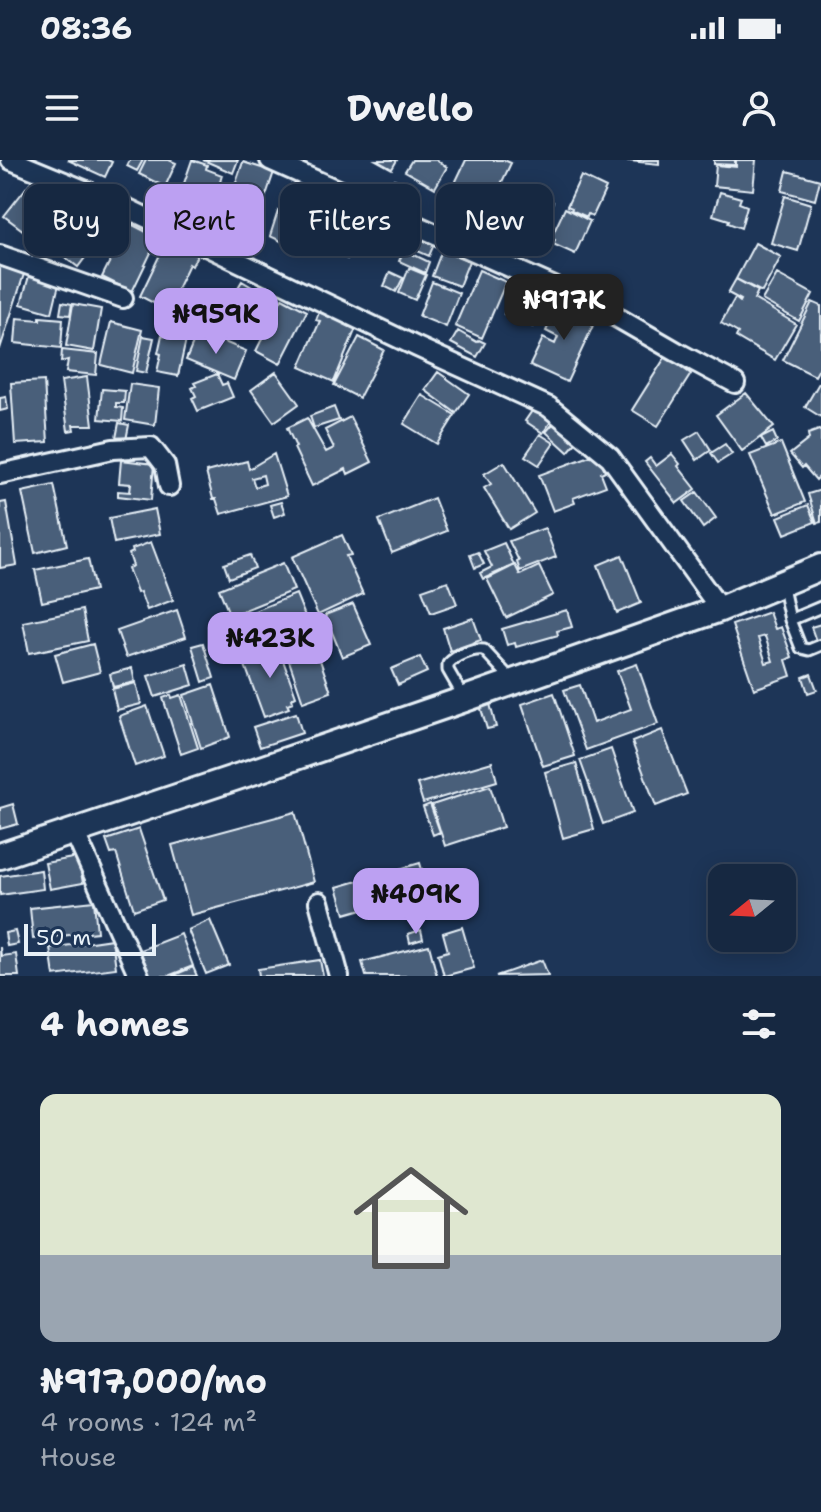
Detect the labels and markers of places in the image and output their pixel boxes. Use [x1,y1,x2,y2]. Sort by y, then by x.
pin: ₦917K [508,274,620,342]
pin: ₦959K [160,288,272,356]
pin: ₦423K [214,612,326,680]
pin: ₦409K [360,868,472,936]

